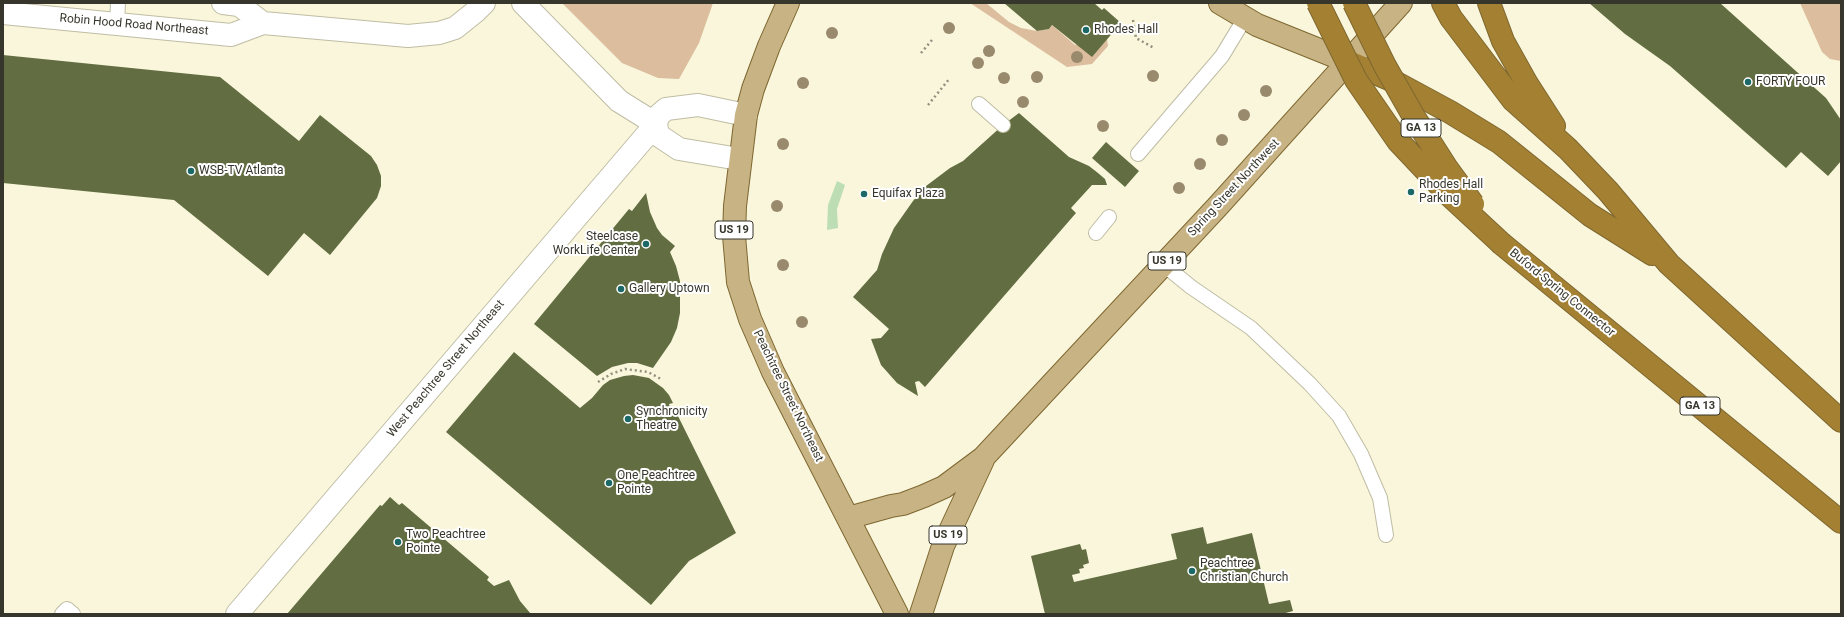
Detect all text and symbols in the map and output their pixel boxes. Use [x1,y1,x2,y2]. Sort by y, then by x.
street label: Robin Hood Road Northeast [59,11,209,39]
place label: Rhodes Hall [1094,23,1158,37]
marker: Rhodes Hall [1081,25,1091,35]
place label: FORTY FOUR [1756,75,1825,89]
marker: FORTY FOUR [1743,77,1753,87]
road number: GA 13 [1401,119,1441,137]
street label: Spring Street Northwest [1185,136,1283,240]
place label: WSB-TV Atlanta [199,164,284,178]
marker: WSB-TV Atlanta [186,166,196,176]
place label: Rhodes Hall Parking [1419,178,1483,206]
place label: Equifax Plaza [872,187,944,201]
marker: Rhodes Hall Parking [1406,187,1416,197]
marker: Equifax Plaza [859,189,869,199]
road number: US 19 [715,221,753,239]
place label: Steelcase WorkLife Center [553,230,638,258]
marker: Steelcase WorkLife Center [641,239,651,249]
street label: Buford-Spring Connector [1506,246,1618,340]
road number: US 19 [1148,252,1186,270]
place label: Gallery Uptown [629,282,710,296]
marker: Gallery Uptown [616,284,626,294]
street label: West Peachtree Street Northeast [384,297,508,441]
street label: Peachtree Street Northeast [750,328,826,464]
road number: GA 13 [1680,397,1720,415]
place label: Synchronicity Theatre [636,405,707,433]
marker: Synchronicity Theatre [623,414,633,424]
place label: One Peachtree Pointe [617,469,695,497]
marker: One Peachtree Pointe [604,478,614,488]
road number: US 19 [929,526,967,544]
place label: Two Peachtree Pointe [406,528,486,556]
marker: Two Peachtree Pointe [393,537,403,547]
place label: Peachtree Christian Church [1200,557,1288,585]
marker: Peachtree Christian Church [1187,566,1197,576]

